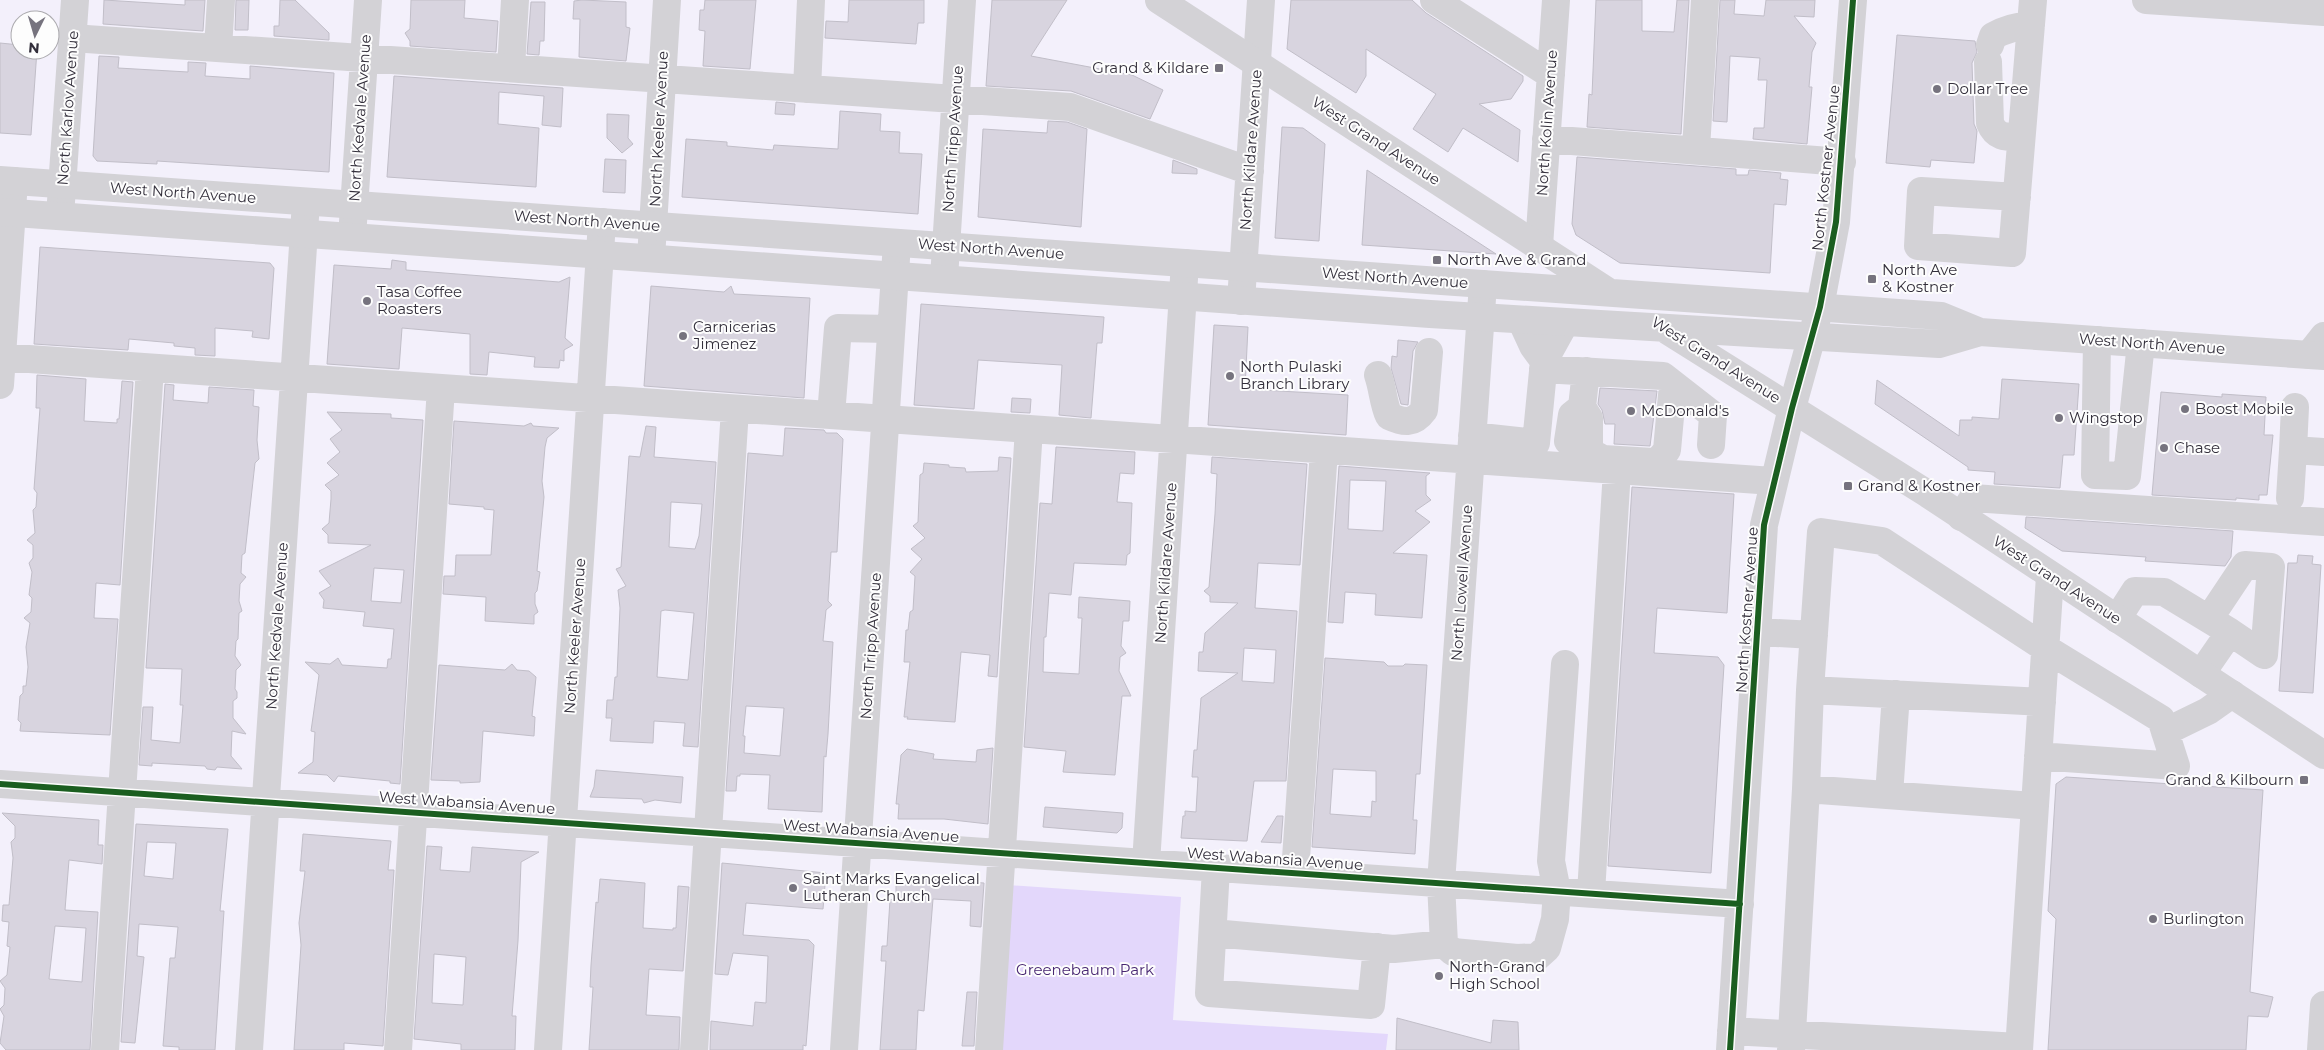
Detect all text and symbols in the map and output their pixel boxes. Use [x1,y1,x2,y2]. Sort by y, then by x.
north arrow [10,10,60,60]
street label: North Karlov Avenue [53,30,82,186]
street label: North Kedvale Avenue [344,34,375,202]
text: N [27,38,40,57]
street label: North Kolin Avenue [1532,49,1561,197]
street label: North Keeler Avenue [645,51,672,207]
place label: Grand & Kildare [1092,58,1209,77]
marker: Grand & Kildare [1213,62,1225,74]
street label: North Tripp Avenue [938,65,967,213]
street label: North Kildare Avenue [1235,69,1266,231]
place label: Dollar Tree [1947,79,2028,98]
marker: Dollar Tree [1931,83,1943,95]
street label: North Kostner Avenue [1807,84,1844,252]
street label: West Grand Avenue [1309,92,1444,189]
street label: West North Avenue [109,178,257,207]
street label: West North Avenue [513,206,661,235]
street label: West North Avenue [917,234,1065,263]
place label: North Ave & Grand [1447,250,1586,269]
marker: North Ave & Grand [1431,254,1443,266]
place label: North Ave & Kostner [1882,260,1957,296]
street label: West North Avenue [1321,263,1469,292]
marker: North Ave & Kostner [1866,273,1878,285]
place label: Tasa Coffee Roasters [377,282,462,318]
marker: Tasa Coffee Roasters [361,295,373,307]
street label: West Grand Avenue [1648,312,1784,407]
place label: Carnicerias Jimenez [692,317,776,353]
street label: West North Avenue [2078,329,2226,358]
marker: Carnicerias Jimenez [677,330,689,342]
place label: North Pulaski Branch Library [1240,357,1350,393]
marker: North Pulaski Branch Library [1224,370,1236,382]
place label: Boost Mobile [2195,399,2294,418]
place label: McDonald's [1641,401,1729,420]
marker: Boost Mobile [2179,403,2191,415]
marker: McDonald's [1625,405,1637,417]
place label: Wingstop [2069,408,2143,427]
marker: Wingstop [2053,412,2065,424]
place label: Chase [2174,438,2220,457]
marker: Chase [2158,442,2170,454]
place label: Grand & Kostner [1858,476,1980,495]
marker: Grand & Kostner [1842,480,1854,492]
street label: North Kildare Avenue [1150,482,1181,644]
street label: North Lowell Avenue [1447,504,1476,662]
street label: North Kostner Avenue [1731,526,1762,694]
street label: West Grand Avenue [1990,531,2125,628]
street label: North Kedvale Avenue [261,542,292,710]
street label: North Keeler Avenue [560,557,589,714]
street label: North Tripp Avenue [856,572,885,720]
place label: Grand & Kilbourn [2166,770,2294,789]
marker: Grand & Kilbourn [2298,774,2310,786]
street label: West Wabansia Avenue [378,787,556,818]
street label: West Wabansia Avenue [782,815,960,846]
street label: West Wabansia Avenue [1186,843,1364,874]
place label: Saint Marks Evangelical Lutheran Church [803,869,980,905]
marker: Saint Marks Evangelical Lutheran Church [787,882,799,894]
place label: Burlington [2163,909,2244,928]
marker: Burlington [2147,913,2159,925]
place label: North-Grand High School [1449,957,1545,993]
park label: Greenebaum Park [1016,960,1154,979]
marker: North-Grand High School [1433,970,1445,982]

